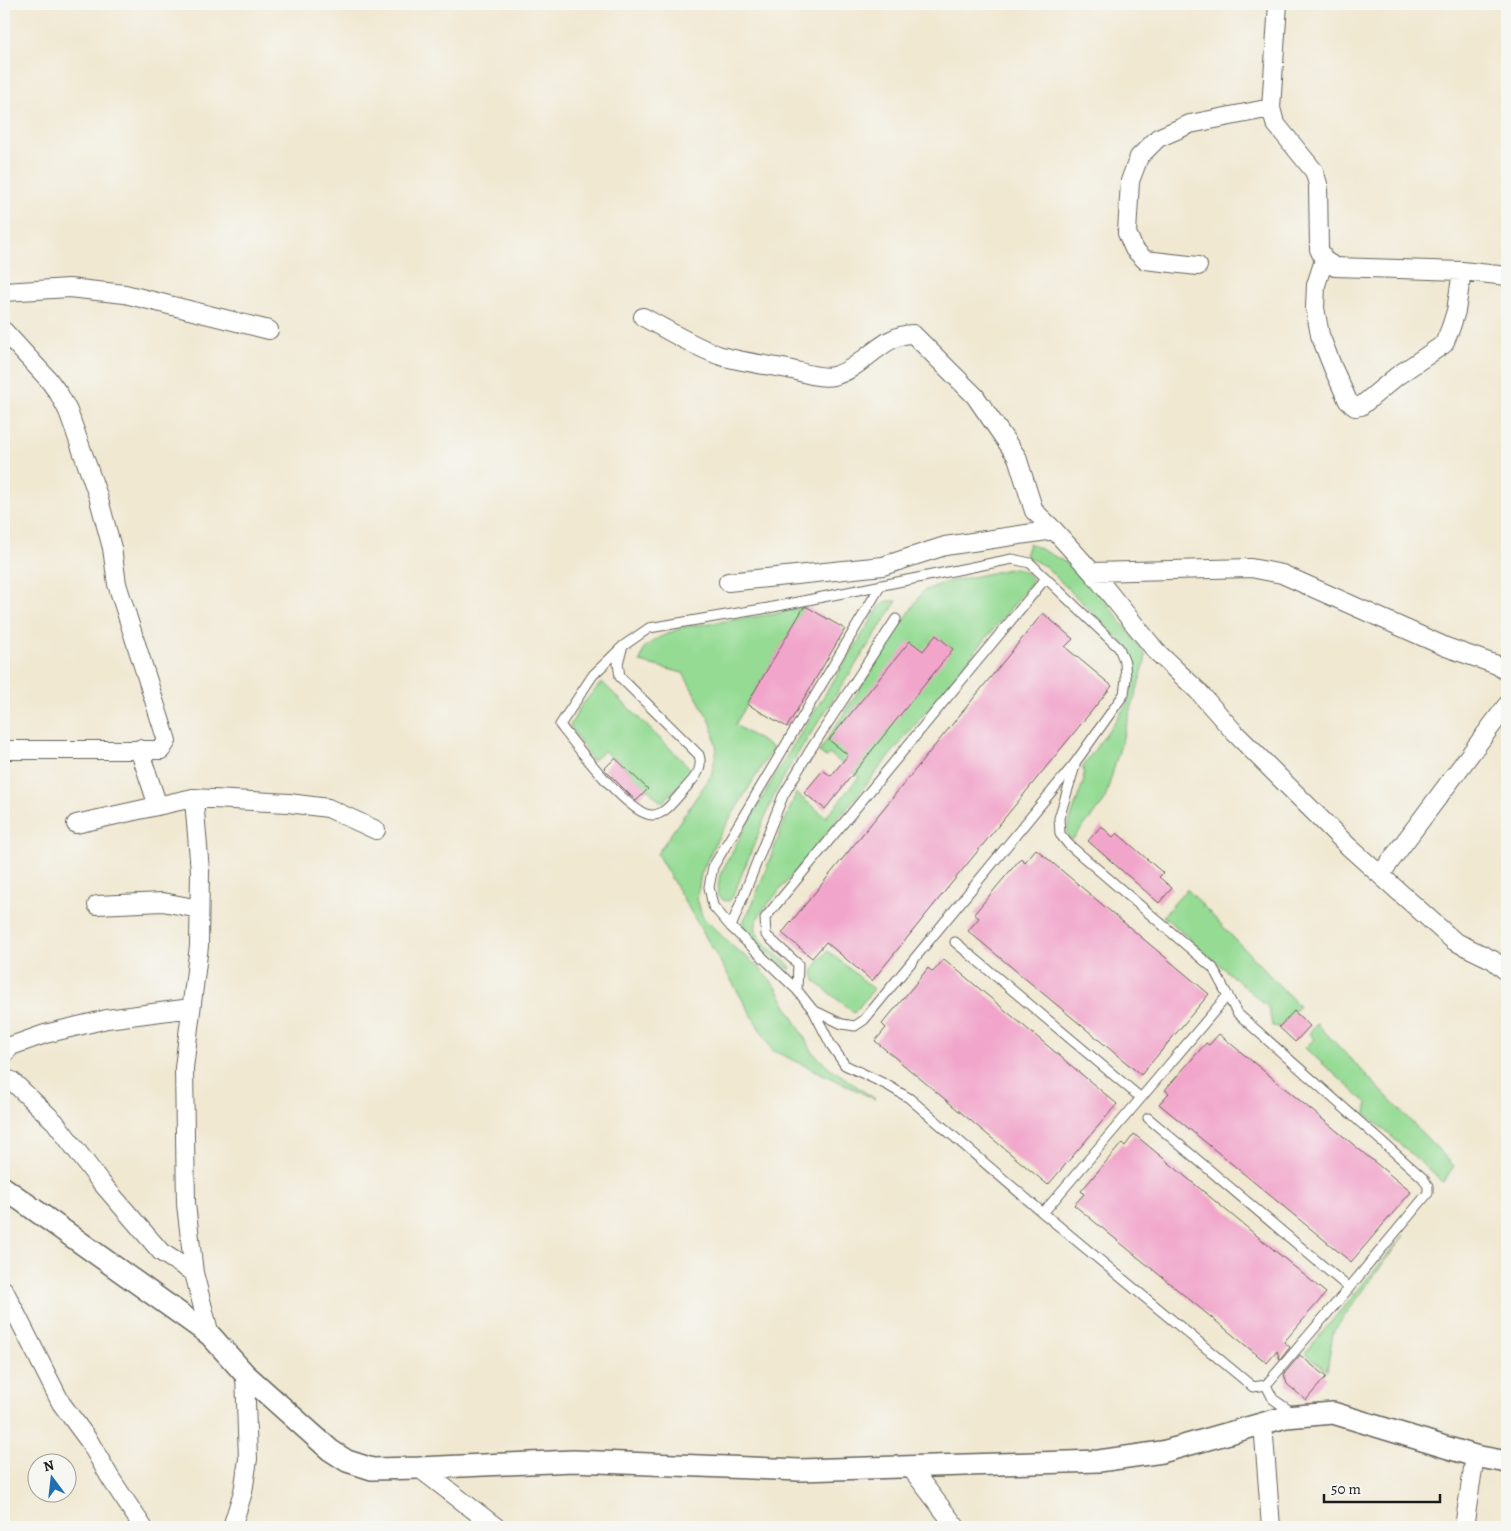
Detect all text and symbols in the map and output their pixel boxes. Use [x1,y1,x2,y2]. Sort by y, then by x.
north arrow [28,1454,78,1504]
text: N [41,1455,56,1476]
scale bar [1324,1471,1440,1503]
text: 50 m [1331,1479,1361,1499]

